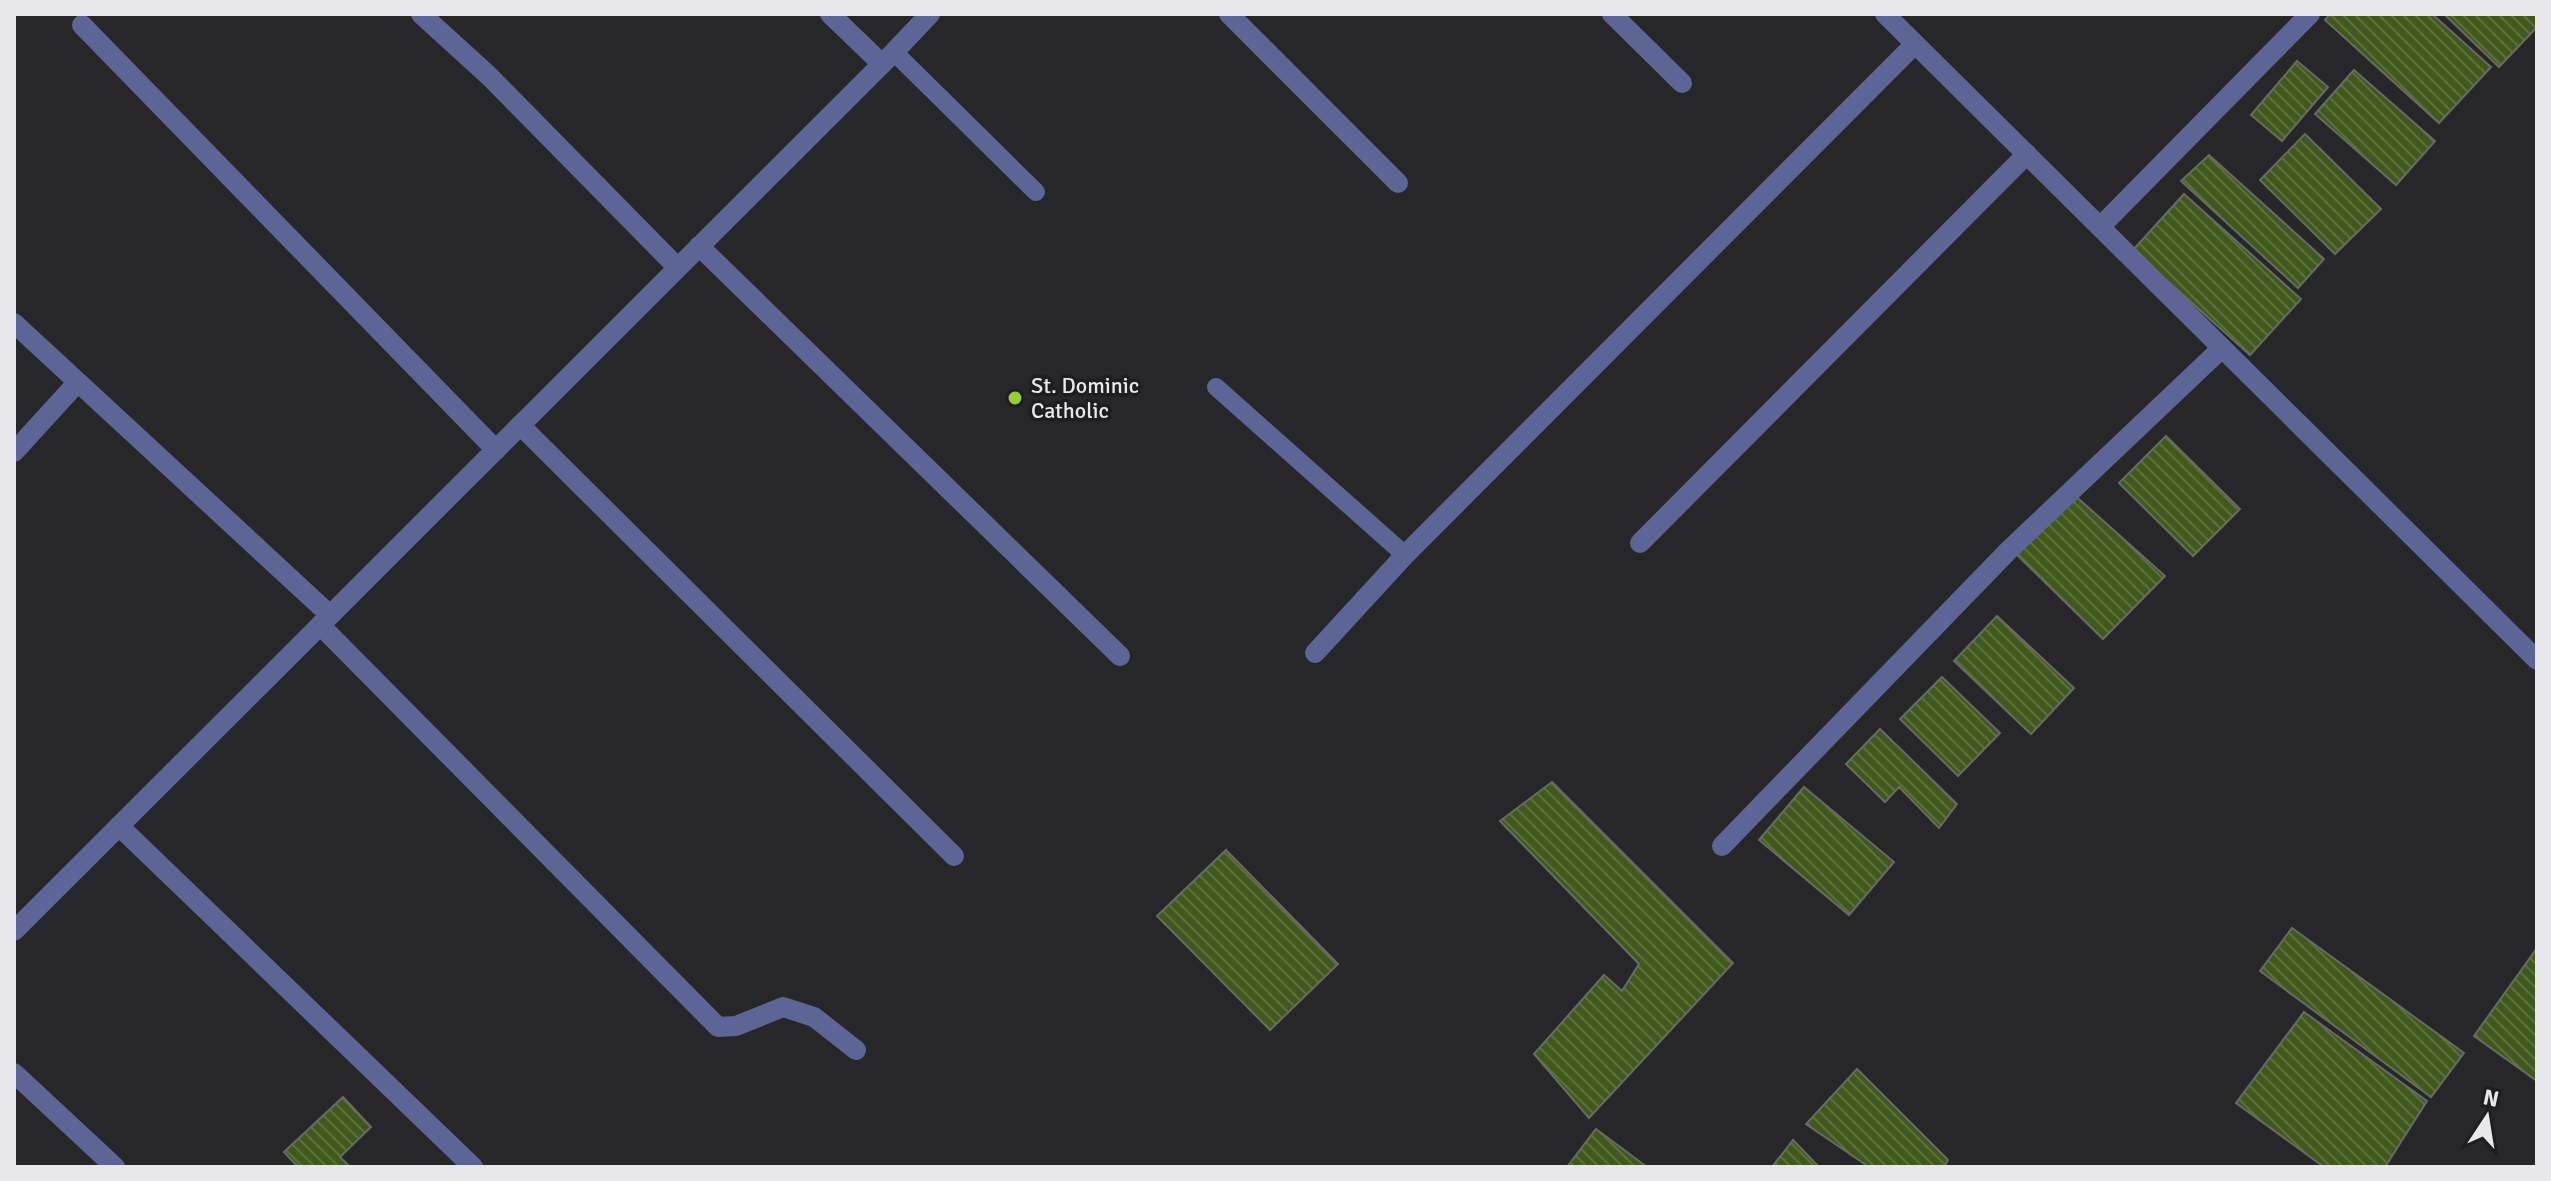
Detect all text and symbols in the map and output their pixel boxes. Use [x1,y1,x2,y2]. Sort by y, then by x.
place label: St. Dominic Catholic [1031,372,1139,424]
marker: St. Dominic Catholic [1006,389,1024,407]
north arrow [2447,1077,2527,1157]
text: N [2481,1083,2501,1113]

